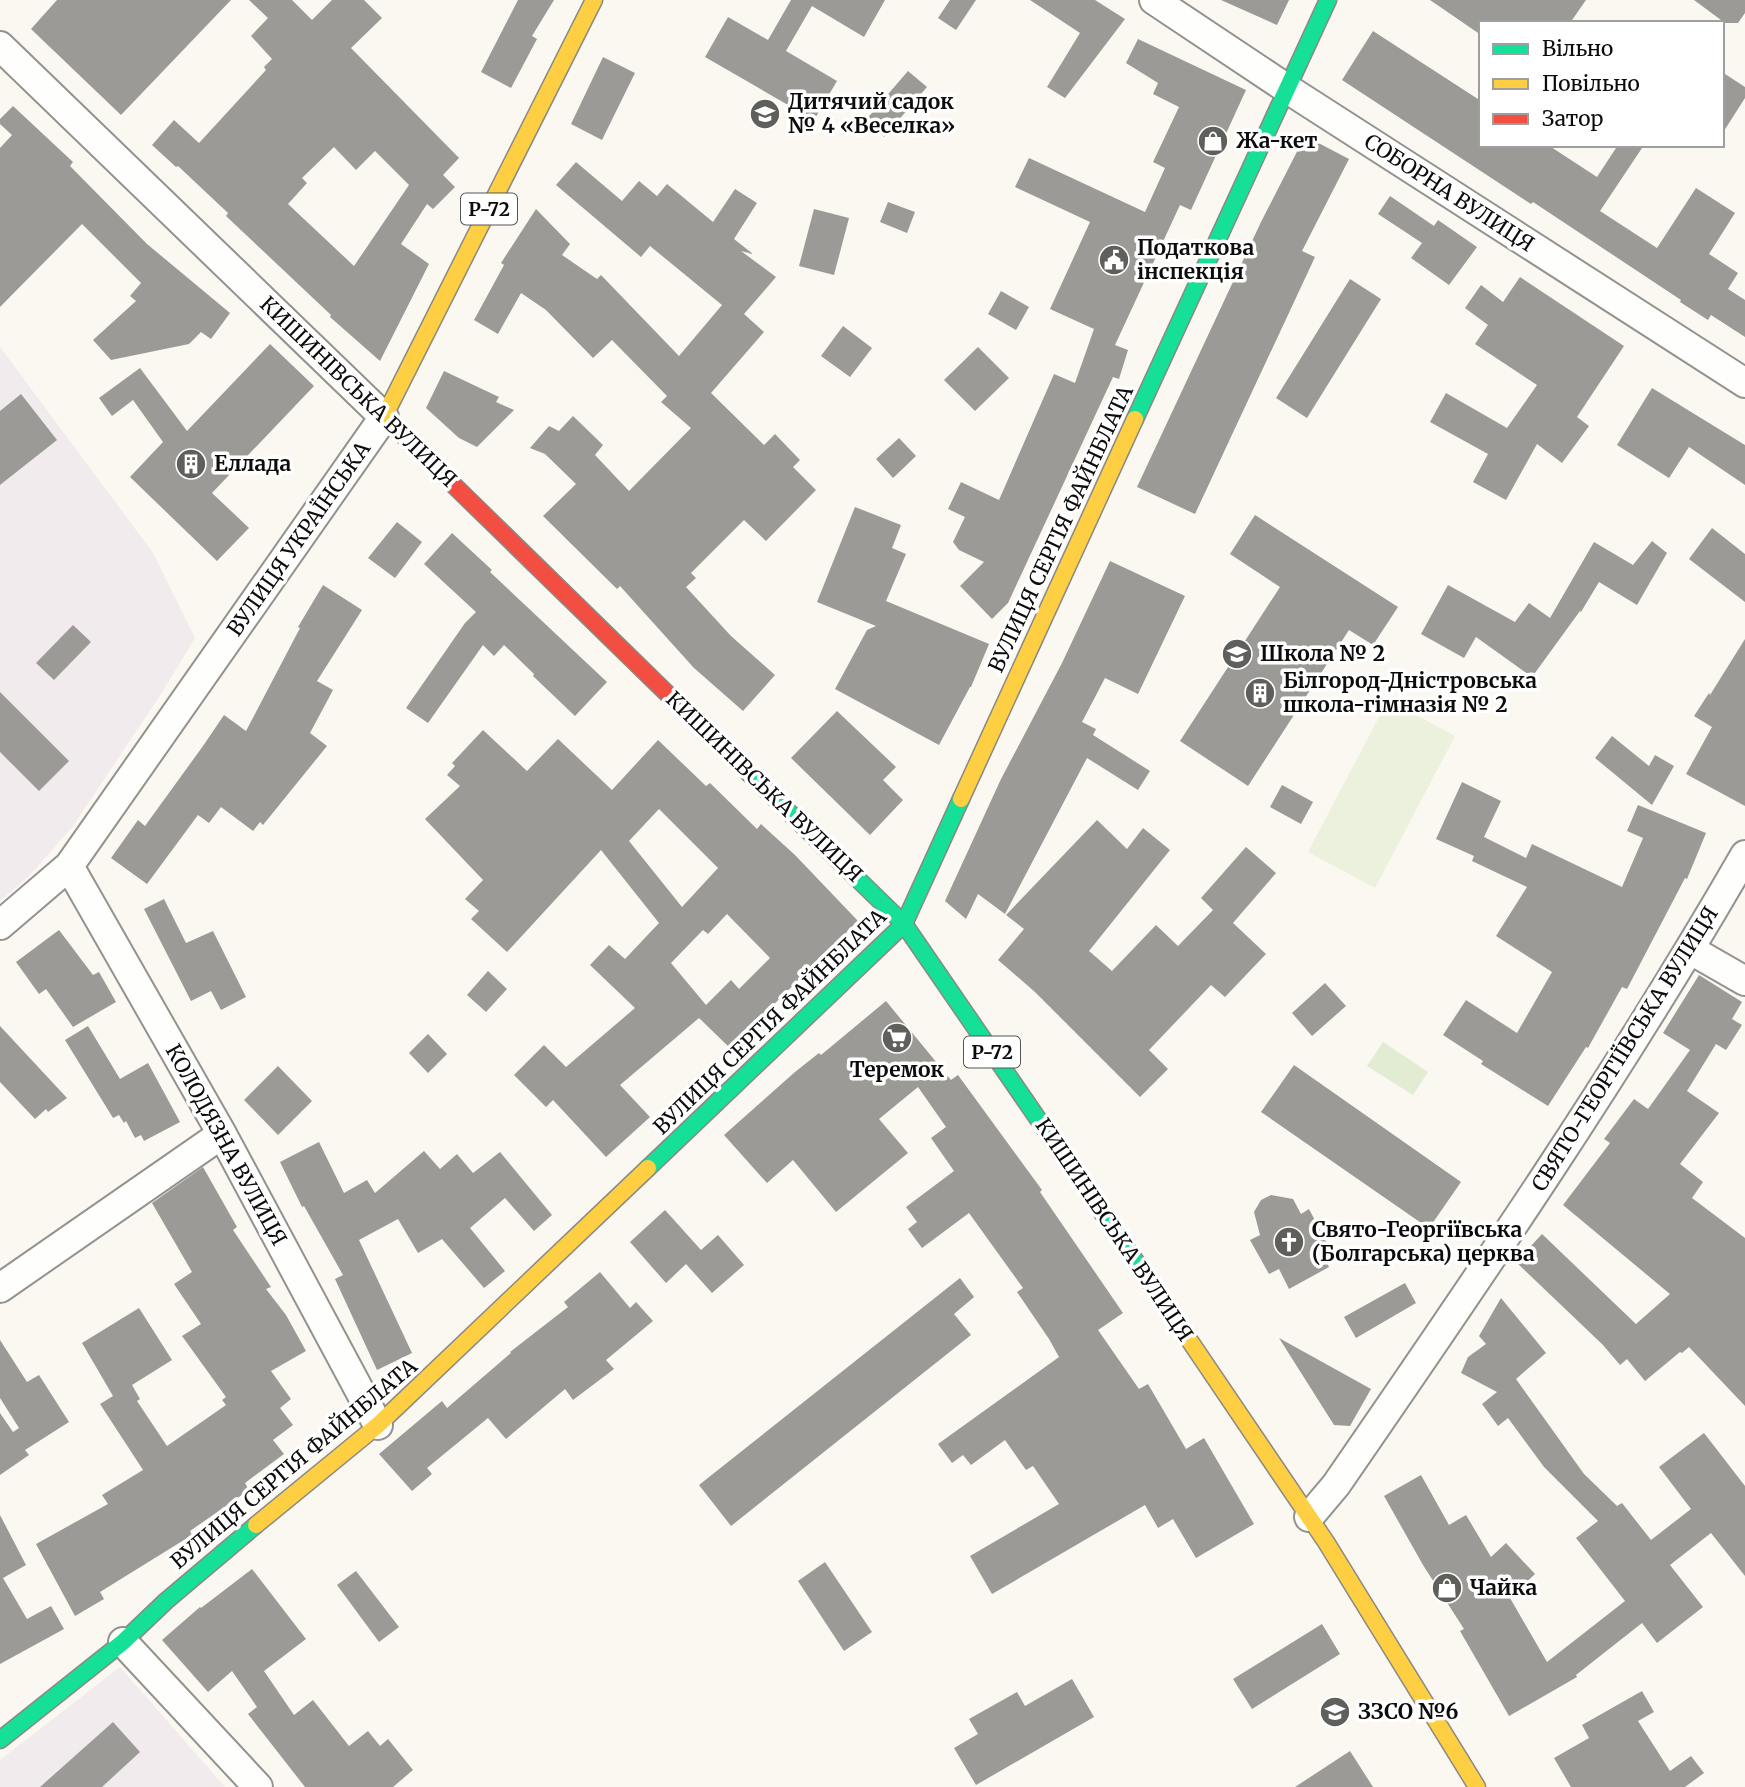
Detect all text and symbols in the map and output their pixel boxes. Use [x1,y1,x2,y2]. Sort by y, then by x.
legend [1479,21,1724,147]
text: Вільно [1542,35,1613,62]
text: Повільно [1542,70,1640,97]
place label: Дитячий садок № 4 «Веселка» [788,88,955,139]
school or university icon: Дитячий садок № 4 «Веселка» [748,97,782,131]
text: Затор [1542,105,1604,132]
shop icon: Жа-кет [1196,124,1230,158]
place label: Жа-кет [1236,127,1318,154]
street label: СОБОРНА ВУЛИЦЯ [1359,128,1539,258]
road number: Р-72 [461,194,517,224]
place label: Податкова інспекція [1137,234,1254,285]
public building icon: Податкова інспекція [1097,243,1131,277]
street label: КИШИНІВСЬКА ВУЛИЦЯ [254,290,462,493]
street label: ВУЛИЦЯ СЕРГІЯ ФАЙНБЛАТА [982,381,1139,676]
street label: ВУЛИЦЯ УКРАЇНСЬКА [221,436,376,641]
building icon: Еллада [174,447,208,481]
place label: Еллада [214,450,292,477]
school or university icon: Школа № 2 [1220,637,1254,671]
place label: Школа № 2 [1260,640,1385,667]
place label: Білгород-Дністровська школа-гімназія № 2 [1283,667,1537,718]
building icon: Білгород-Дністровська школа-гімназія № 2 [1243,676,1277,710]
street label: КИШИНІВСЬКА ВУЛИЦЯ [660,685,868,888]
street label: СВЯТО-ГЕОРГІЇВСЬКА ВУЛИЦЯ [1525,901,1724,1196]
street label: ВУЛИЦЯ СЕРГІЯ ФАЙНБЛАТА [648,903,892,1140]
supermarket icon: Теремок [880,1021,914,1055]
road number: Р-72 [964,1036,1020,1068]
street label: КОЛОДЯЗНА ВУЛИЦЯ [160,1039,293,1250]
place label: Теремок [850,1056,944,1083]
street label: КИШИНІВСЬКА ВУЛИЦЯ [1030,1113,1199,1346]
place label: Свято-Георгіївська (Болгарська) церква [1312,1216,1535,1267]
church icon: Свято-Георгіївська (Болгарська) церква [1272,1225,1306,1259]
street label: ВУЛИЦЯ СЕРГІЯ ФАЙНБЛАТА [165,1352,422,1575]
shop icon: Чайка [1430,1571,1464,1605]
place label: Чайка [1470,1574,1537,1601]
school or university icon: ЗЗСО №6 [1318,1695,1352,1729]
place label: ЗЗСО №6 [1358,1698,1459,1725]

